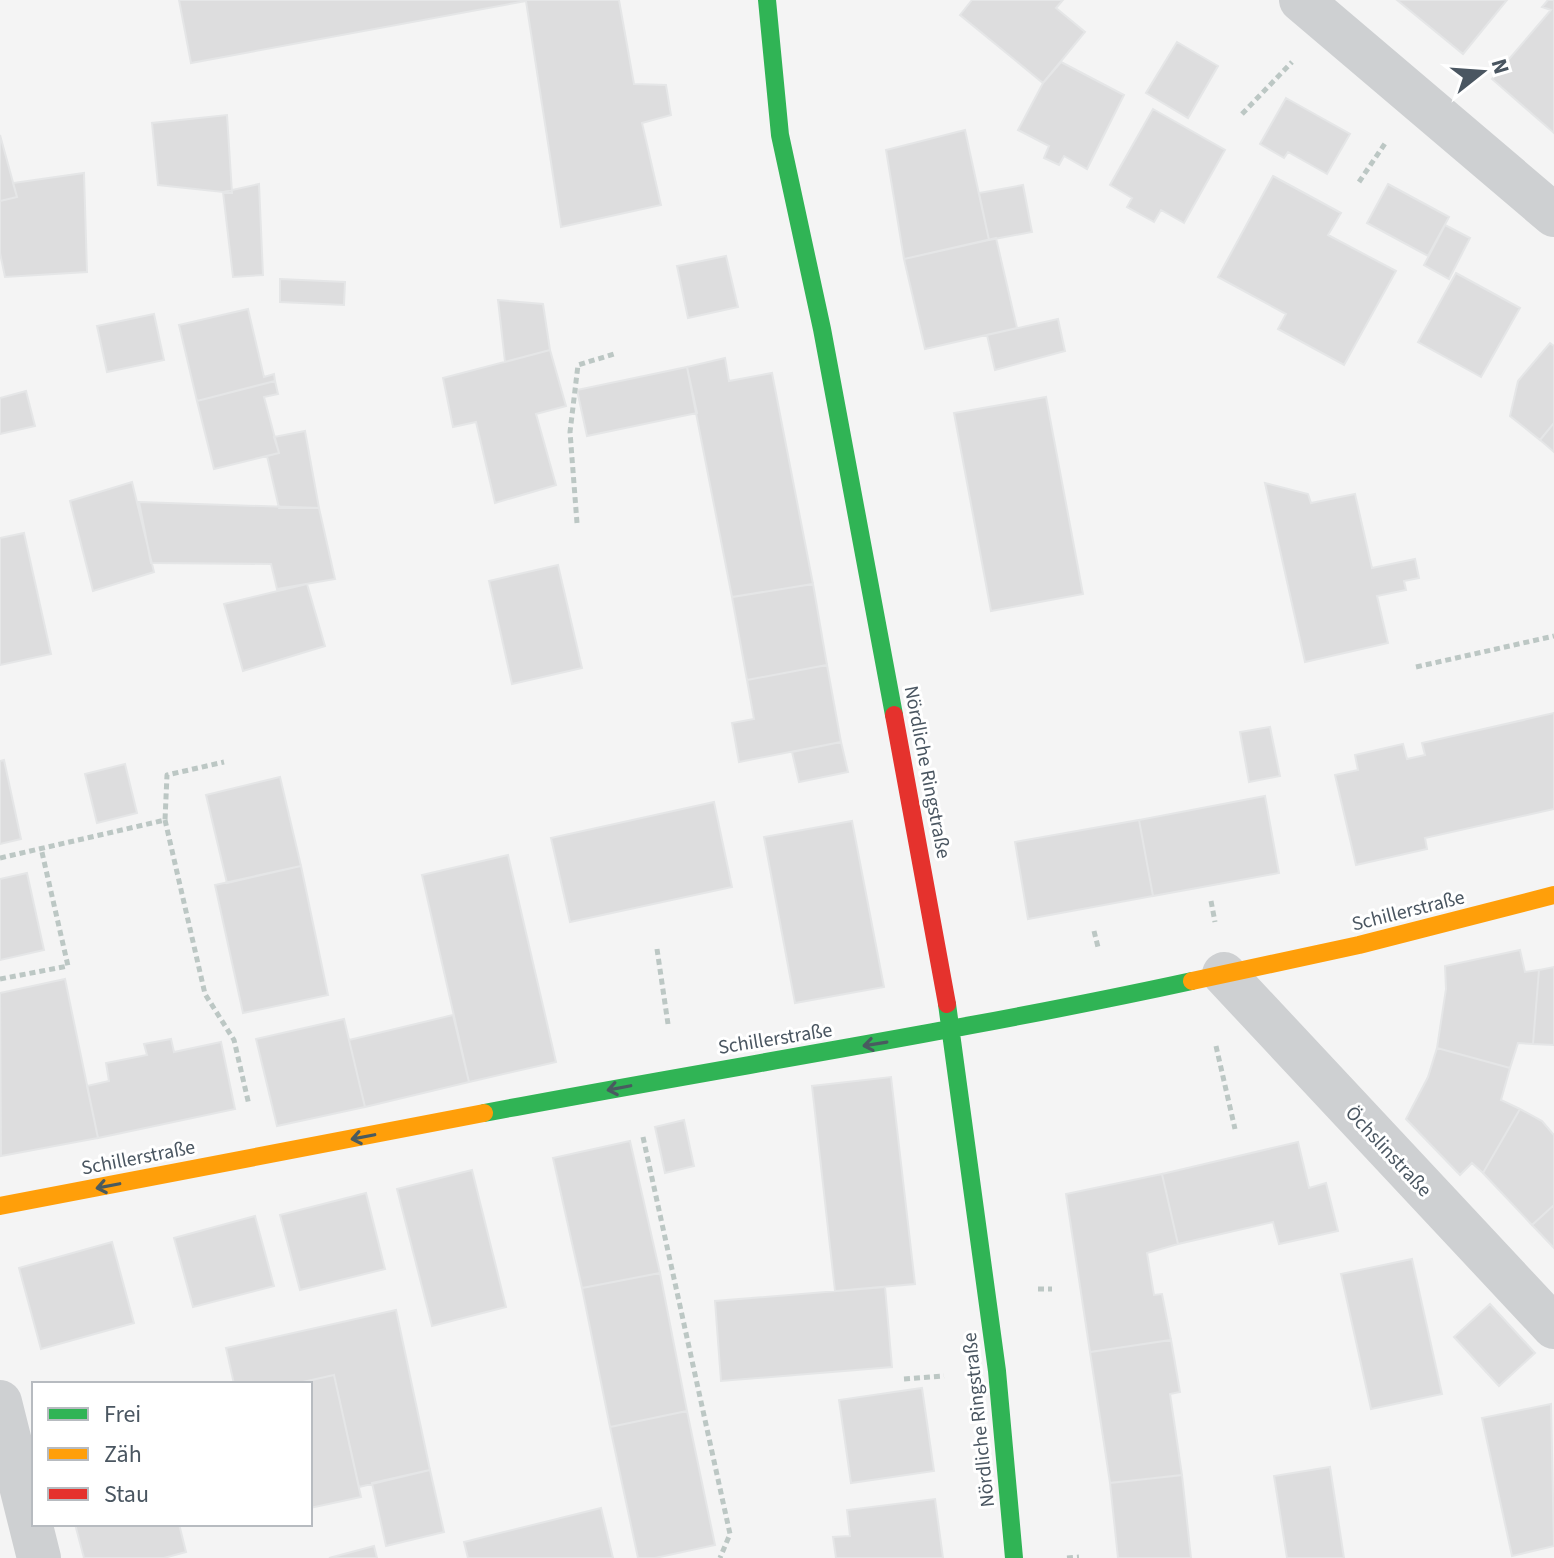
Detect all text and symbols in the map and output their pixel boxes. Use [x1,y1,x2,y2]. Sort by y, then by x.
north arrow [1442,32,1522,112]
text: N [1483,55,1518,78]
street label: Nördliche Ringstraße [897,683,958,861]
street label: Schillerstraße [1349,883,1468,939]
street label: Schillerstraße [716,1016,834,1062]
one-way arrow [863,1037,888,1052]
one-way arrow [607,1081,632,1096]
street label: Öchslinstraße [1339,1100,1438,1203]
one-way arrow [351,1130,377,1145]
street label: Schillerstraße [79,1133,198,1183]
one-way arrow [96,1179,121,1194]
street label: Nördliche Ringstraße [956,1331,1002,1509]
legend [32,1382,312,1526]
text: Frei [104,1397,141,1432]
text: Zäh [104,1437,142,1472]
text: Stau [104,1477,149,1512]

